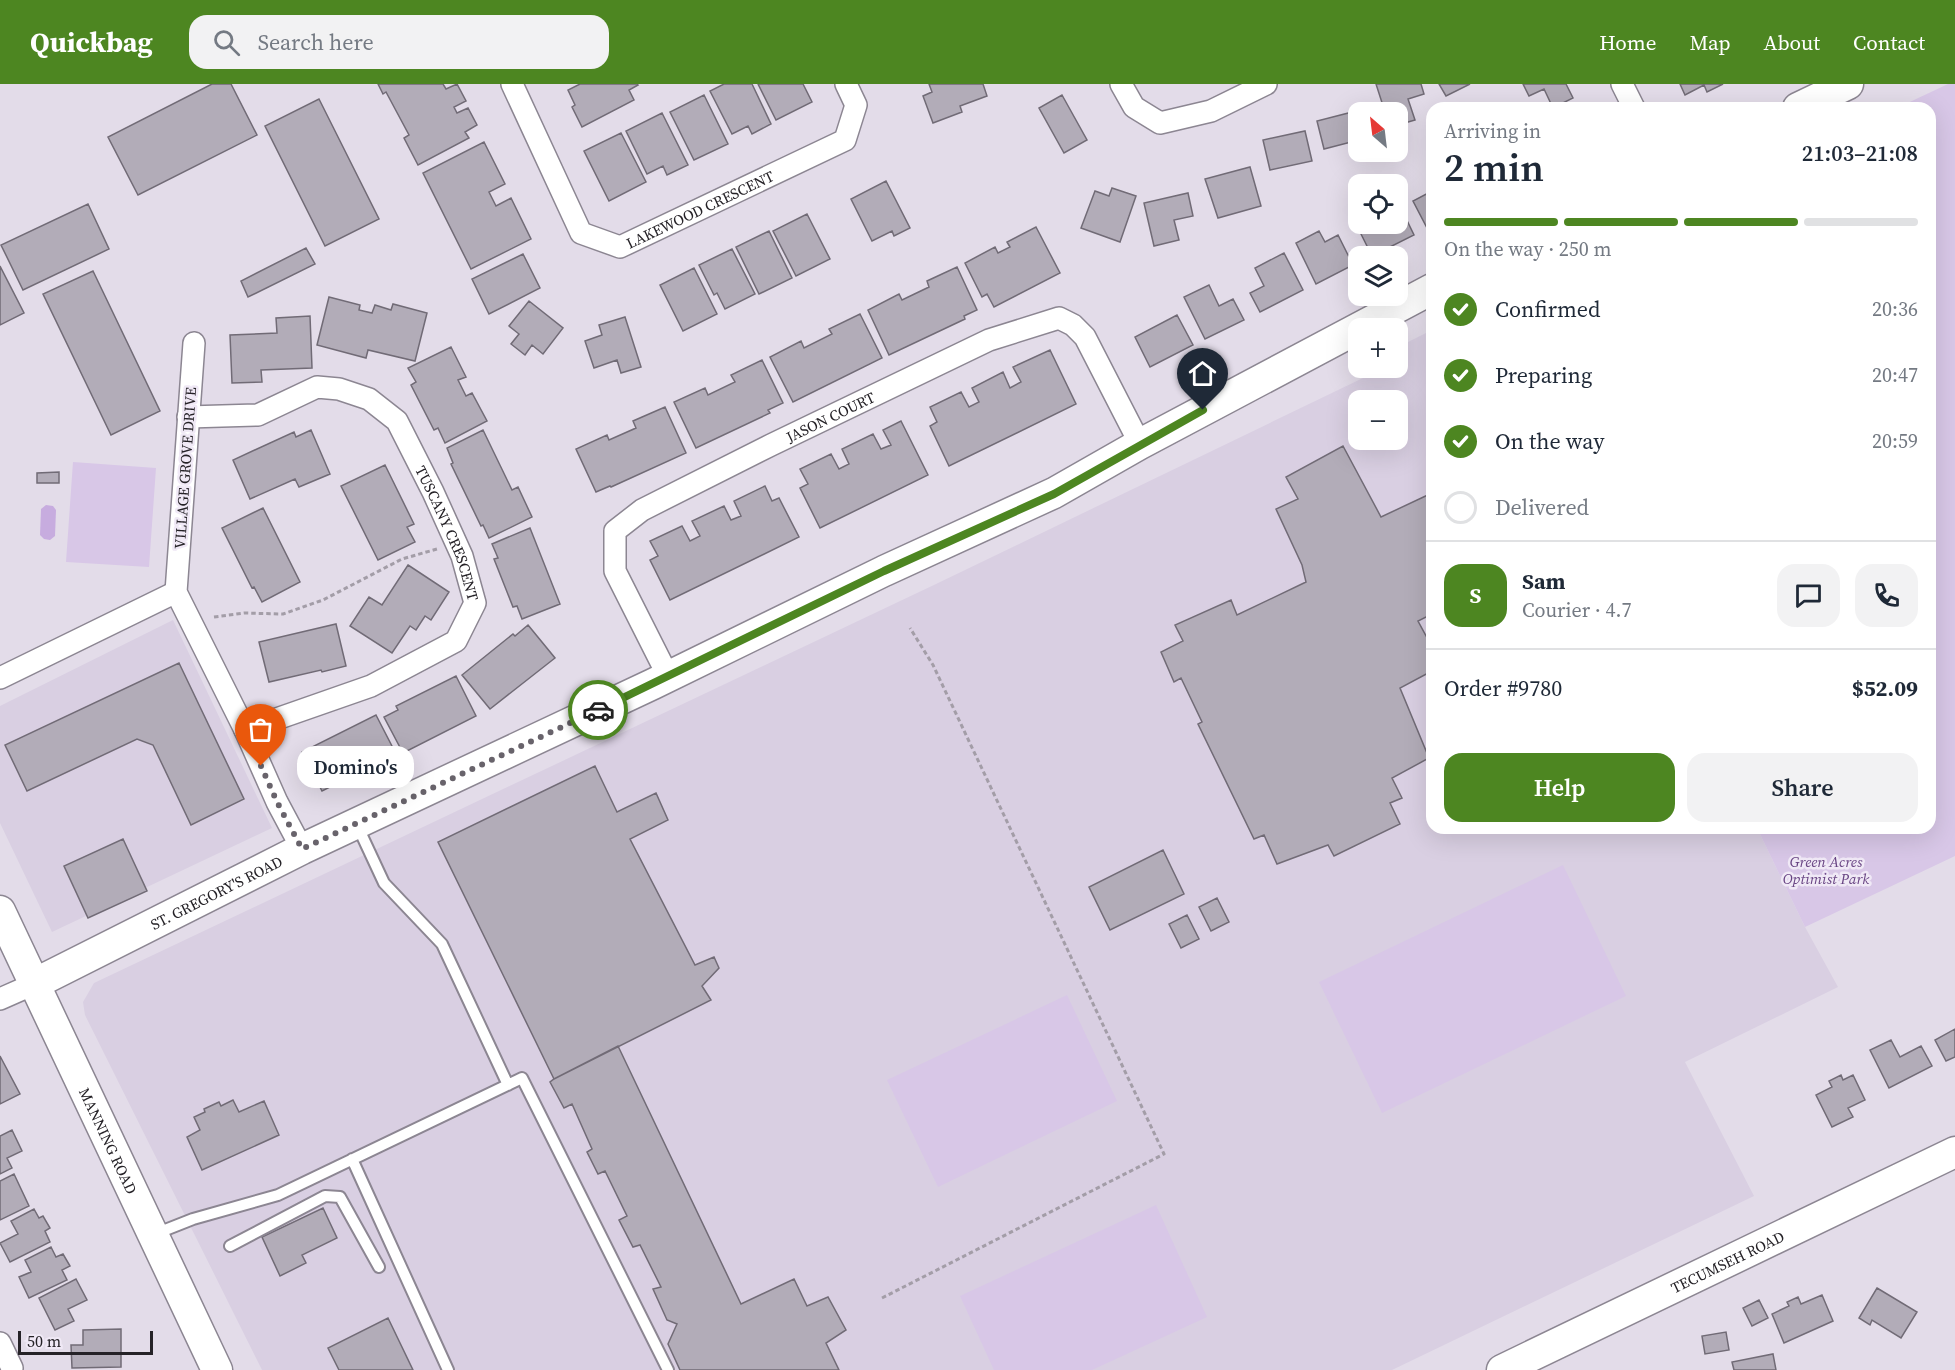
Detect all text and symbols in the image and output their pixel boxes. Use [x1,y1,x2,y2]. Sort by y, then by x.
search box [189,15,609,69]
text: Quickbag [30,23,153,61]
icon: search [210,26,243,59]
text: Search here [258,27,374,57]
text: Home [1599,28,1657,57]
text: Map [1690,28,1731,57]
text: About [1764,28,1820,57]
text: Contact [1853,28,1925,57]
north arrow [1348,102,1408,162]
map controls [1348,102,1408,450]
text: Arriving in [1444,117,1541,145]
text: 21:03–21:08 [1802,138,1918,168]
text: 2 min [1444,141,1544,194]
street label: LAKEWOOD CRESCENT [622,165,777,253]
button: locate [1348,174,1408,234]
text: On the way · 250 m [1444,235,1611,263]
button: layers [1348,246,1408,306]
icon: check [1444,293,1477,326]
text: Confirmed [1495,294,1600,324]
text: 20:36 [1872,295,1918,323]
button: + [1348,318,1408,378]
pin [1177,348,1228,410]
icon: home [1186,357,1219,390]
icon: check [1444,359,1477,392]
text: Preparing [1495,360,1592,390]
text: 20:47 [1872,361,1918,389]
street label: VILLAGE GROVE DRIVE [169,386,201,550]
street label: JASON COURT [781,386,878,447]
button: − [1348,390,1408,450]
icon: check [1444,425,1477,458]
text: On the way [1495,426,1604,456]
text: 20:59 [1872,427,1918,455]
street label: TUSCANY CRESCENT [411,462,484,603]
text: Delivered [1495,492,1589,522]
button: chat [1777,564,1840,627]
button: phone [1855,564,1918,627]
text: Sam [1522,566,1566,596]
text: S [1470,580,1481,610]
text: Courier · 4.7 [1522,596,1631,624]
text: Order #9780 [1444,673,1562,703]
text: $52.09 [1852,673,1918,703]
courier [568,680,628,740]
icon: car [582,694,615,727]
pin [235,704,286,766]
icon: bag [244,713,277,746]
callout: Domino's [297,745,414,787]
text: Domino's [313,753,398,781]
button: Help [1444,753,1675,822]
button: Share [1687,753,1918,822]
street label: ST. GREGORY'S ROAD [147,850,286,934]
park label: Green Acres Optimist Park [1783,851,1870,889]
street label: MANNING ROAD [74,1084,143,1197]
street label: TECUMSEH ROAD [1667,1225,1788,1298]
scale bar [18,1328,153,1356]
text: 50 m [27,1330,61,1352]

